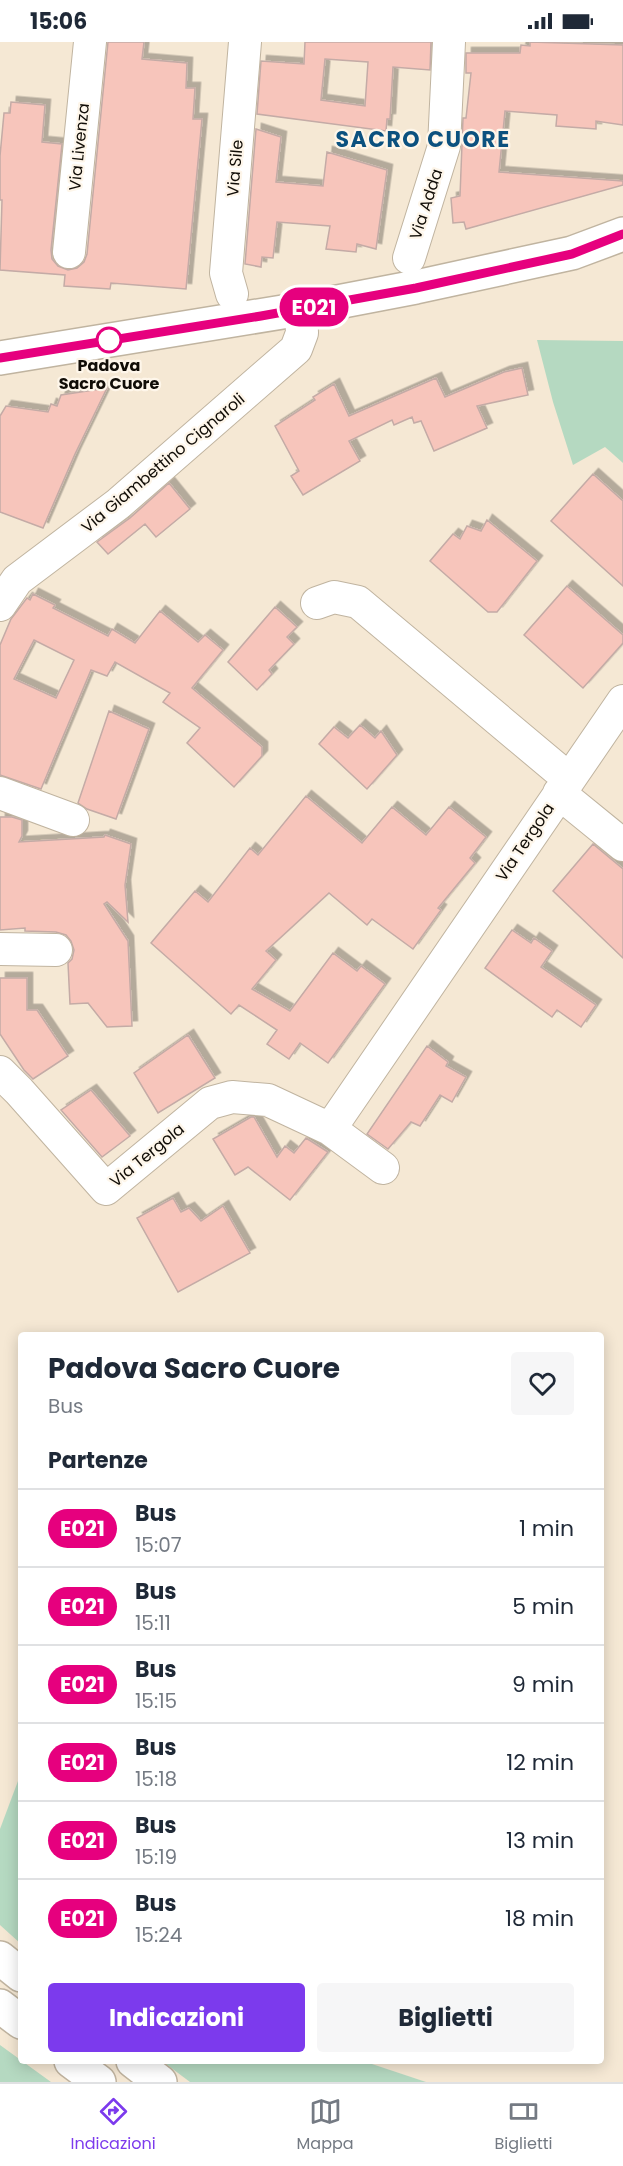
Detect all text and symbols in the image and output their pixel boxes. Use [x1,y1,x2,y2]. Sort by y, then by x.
text: 15:06 [30,6,87,37]
street label: Via Livenza [63,102,95,192]
district label: SACRO CUORE [335,124,511,155]
street label: Via Sile [221,139,249,197]
street label: Via Adda [404,166,448,242]
line badge: E021 [272,288,356,326]
text: E021 [292,293,336,322]
marker: Padova Sacro Cuore [96,327,122,353]
place label: Padova Sacro Cuore [59,354,159,395]
street label: Via Giambettino Cignaroli [76,388,250,538]
street label: Via Tergola [490,798,560,886]
street label: Via Tergola [105,1118,189,1192]
text: Padova Sacro Cuore [48,1349,340,1388]
button: heart [511,1352,574,1415]
text: Bus [48,1392,84,1420]
text: Partenze [48,1445,148,1476]
text: Bus [135,1498,177,1529]
text: 1 min [519,1513,574,1544]
text: E021 [60,1514,105,1543]
text: 15:07 [135,1531,182,1559]
text: Bus [135,1576,177,1607]
text: 5 min [512,1591,574,1622]
text: E021 [60,1592,105,1621]
text: 15:11 [135,1609,171,1637]
text: Bus [135,1654,177,1685]
text: 9 min [512,1669,574,1700]
text: E021 [60,1670,105,1699]
text: 15:15 [135,1687,177,1715]
text: Bus [135,1732,177,1763]
text: 12 min [506,1747,574,1778]
text: E021 [60,1748,105,1777]
text: 15:18 [135,1765,177,1793]
text: Bus [135,1810,177,1841]
text: 13 min [506,1825,574,1856]
text: E021 [60,1826,105,1855]
text: 15:19 [135,1843,177,1871]
text: Bus [135,1888,177,1919]
text: 18 min [505,1903,574,1934]
text: E021 [60,1904,105,1933]
text: 15:24 [135,1921,182,1949]
button: Indicazioni [48,1983,305,2052]
button: Biglietti [317,1983,574,2052]
tab: Indicazioni [70,2095,156,2156]
tab: Mappa [297,2095,354,2156]
tab: Biglietti [495,2095,553,2156]

